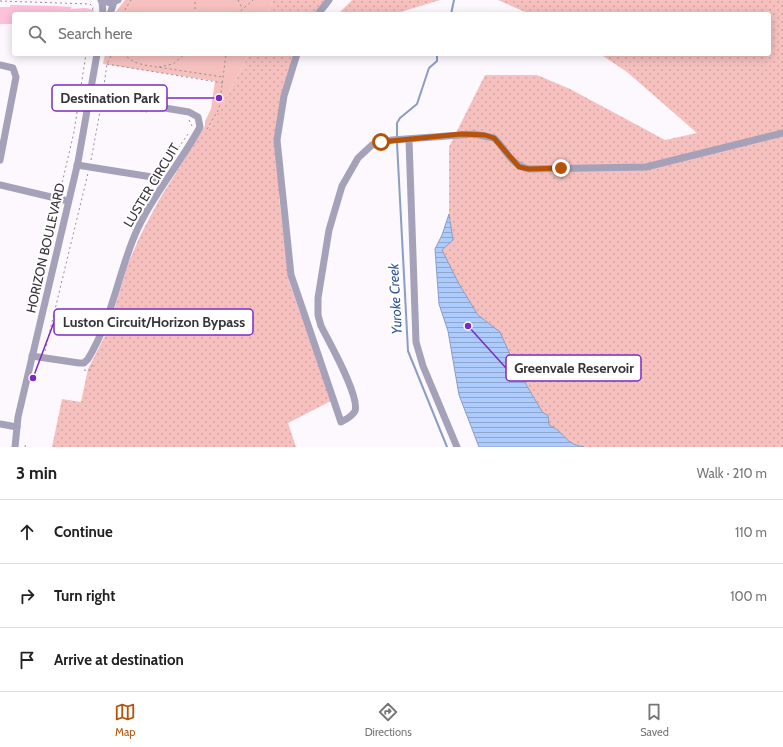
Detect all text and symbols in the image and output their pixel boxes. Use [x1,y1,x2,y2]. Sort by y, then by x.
search box [12,12,771,56]
icon: search [26,23,48,45]
text: Search here [58,25,133,43]
callout: Destination Park [52,85,167,111]
text: Destination Park [60,89,160,107]
route start [372,133,390,151]
street label: LUSTER CIRCUIT [120,140,182,230]
route end [552,159,570,177]
street label: HORIZON BOULEVARD [22,181,68,315]
water label: Yuroke Creek [384,262,406,335]
callout: Luston Circuit/Horizon Bypass [54,309,253,335]
text: Luston Circuit/Horizon Bypass [63,313,245,331]
callout: Greenvale Reservoir [506,355,641,381]
text: Greenvale Reservoir [514,359,634,377]
text: 3 min [16,463,57,483]
text: Walk · 210 m [697,465,767,481]
icon: ahead [16,521,38,543]
text: Continue [54,523,113,541]
text: 110 m [735,524,767,540]
icon: right [16,585,38,607]
text: Turn right [54,587,115,605]
text: 100 m [730,588,767,604]
icon: arrive [16,649,38,671]
text: Arrive at destination [54,651,184,669]
tab: Map [114,701,136,739]
tab: Directions [365,701,412,739]
tab: Saved [640,701,669,739]

